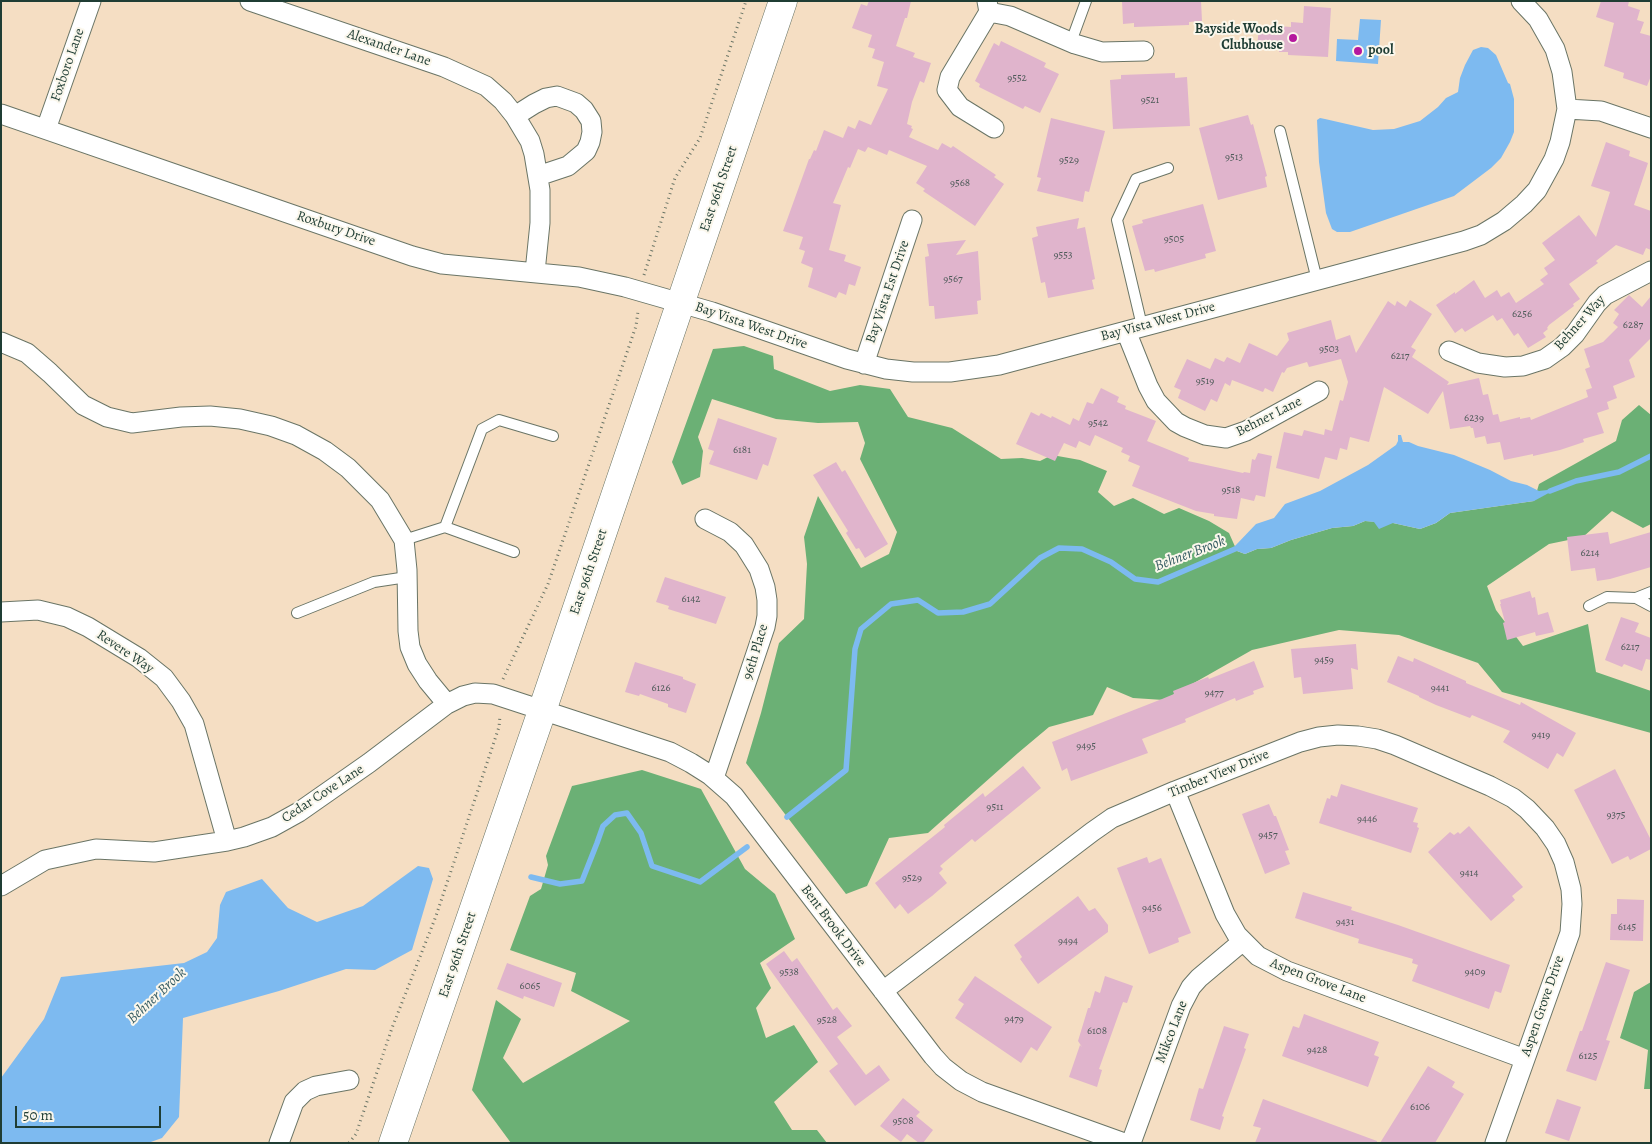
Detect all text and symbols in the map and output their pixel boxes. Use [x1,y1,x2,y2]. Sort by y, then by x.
place label: Bayside Woods Clubhouse [1195,22,1283,54]
street label: Foxboro Lane [48,26,88,104]
street label: Alexander Lane [345,26,433,70]
marker: Bayside Woods Clubhouse [1287,32,1299,44]
place label: pool [1368,43,1394,59]
marker: pool [1352,45,1364,57]
house number: 9552 [1007,71,1027,85]
house number: 9521 [1141,93,1159,107]
street label: East 96th Street [696,144,742,234]
house number: 9513 [1225,150,1243,164]
house number: 9529 [1059,153,1079,167]
house number: 9568 [950,176,970,190]
street label: Roxbury Drive [294,208,378,250]
house number: 9505 [1164,232,1184,246]
street label: Bay Vista Est Drive [863,238,913,346]
house number: 9553 [1053,248,1073,262]
house number: 9567 [943,272,963,286]
street label: Behner Way [1551,292,1609,354]
street label: Bay Vista West Drive [693,299,809,353]
street label: Bay Vista West Drive [1099,299,1217,345]
house number: 6256 [1512,307,1532,321]
house number: 6287 [1623,318,1643,332]
house number: 9503 [1319,342,1339,356]
house number: 6217 [1391,349,1409,363]
house number: 9519 [1196,374,1214,388]
street label: Behner Lane [1233,393,1305,441]
house number: 6239 [1464,411,1484,425]
house number: 9542 [1088,416,1108,430]
house number: 6181 [733,443,751,457]
house number: 9518 [1222,483,1240,497]
street label: East 96th Street [566,527,612,617]
water label: Behner Brook [1152,532,1228,576]
house number: 6214 [1580,546,1600,560]
house number: 6142 [681,592,701,606]
street label: 96th Place [740,622,772,682]
street label: Revere Way [93,627,157,677]
house number: 6217 [1621,640,1639,654]
house number: 9459 [1314,653,1334,667]
house number: 6126 [651,681,671,695]
house number: 9441 [1431,681,1449,695]
house number: 9477 [1204,686,1224,700]
house number: 9419 [1532,728,1550,742]
house number: 9495 [1076,739,1096,753]
street label: Timber View Drive [1166,746,1272,802]
street label: Cedar Cove Lane [279,761,367,827]
house number: 9511 [986,800,1004,814]
house number: 9375 [1607,808,1625,822]
house number: 9446 [1357,812,1377,826]
house number: 9457 [1258,828,1278,842]
house number: 9414 [1460,866,1478,880]
house number: 9529 [902,871,922,885]
street label: Bent Brook Drive [797,882,869,970]
house number: 9456 [1142,901,1162,915]
street label: East 96th Street [435,910,481,1000]
house number: 9431 [1336,915,1354,929]
house number: 6145 [1618,920,1636,934]
house number: 9494 [1058,934,1078,948]
street label: Aspen Grove Drive [1518,953,1568,1059]
street label: Aspen Grove Lane [1268,955,1368,1007]
water label: Behner Brook [124,964,190,1028]
house number: 9538 [779,965,799,979]
house number: 9409 [1465,965,1485,979]
house number: 6065 [520,979,540,993]
street label: Mikco Lane [1152,998,1192,1066]
house number: 9479 [1004,1012,1024,1026]
house number: 9528 [817,1013,837,1027]
house number: 6108 [1087,1024,1107,1038]
house number: 9428 [1307,1043,1327,1057]
house number: 6125 [1579,1049,1597,1063]
scale bar [18,1096,164,1128]
house number: 6106 [1410,1100,1430,1114]
text: 50 m [23,1105,53,1125]
house number: 9508 [893,1114,913,1128]

